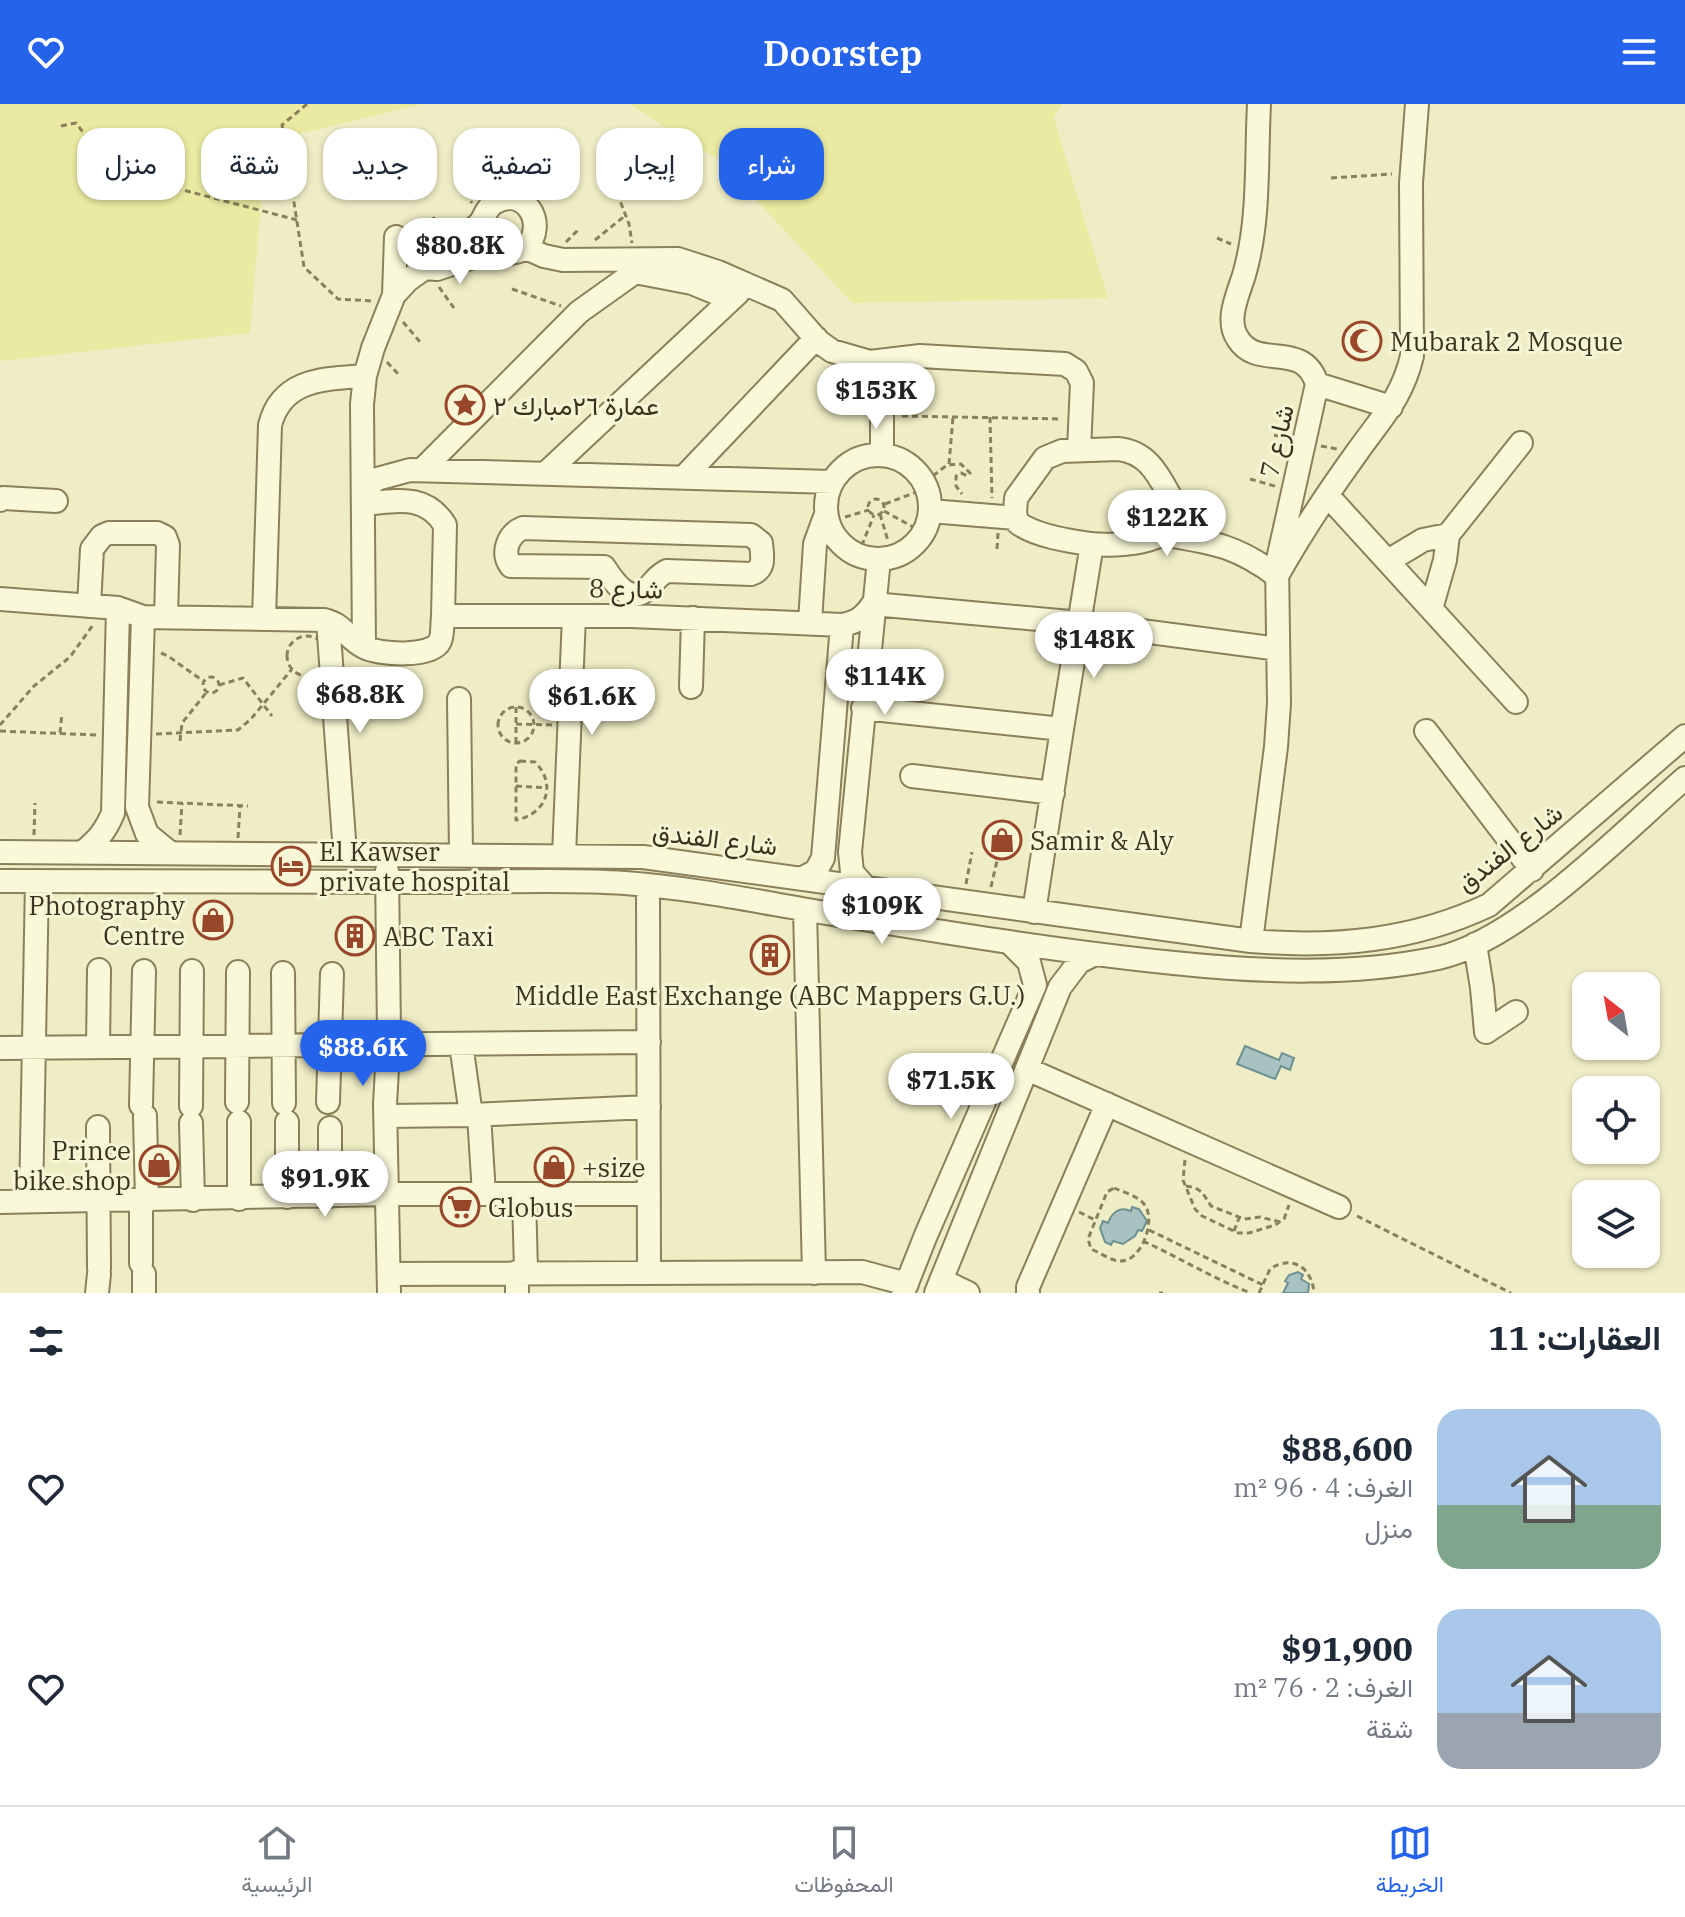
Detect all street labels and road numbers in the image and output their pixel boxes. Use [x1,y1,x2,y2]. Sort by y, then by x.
street label: شارع 7 [1251,401,1303,481]
street label: شارع 8 [589,570,663,608]
street label: شارع الفندق [1449,795,1570,901]
street label: شارع الفندق [650,813,779,864]

